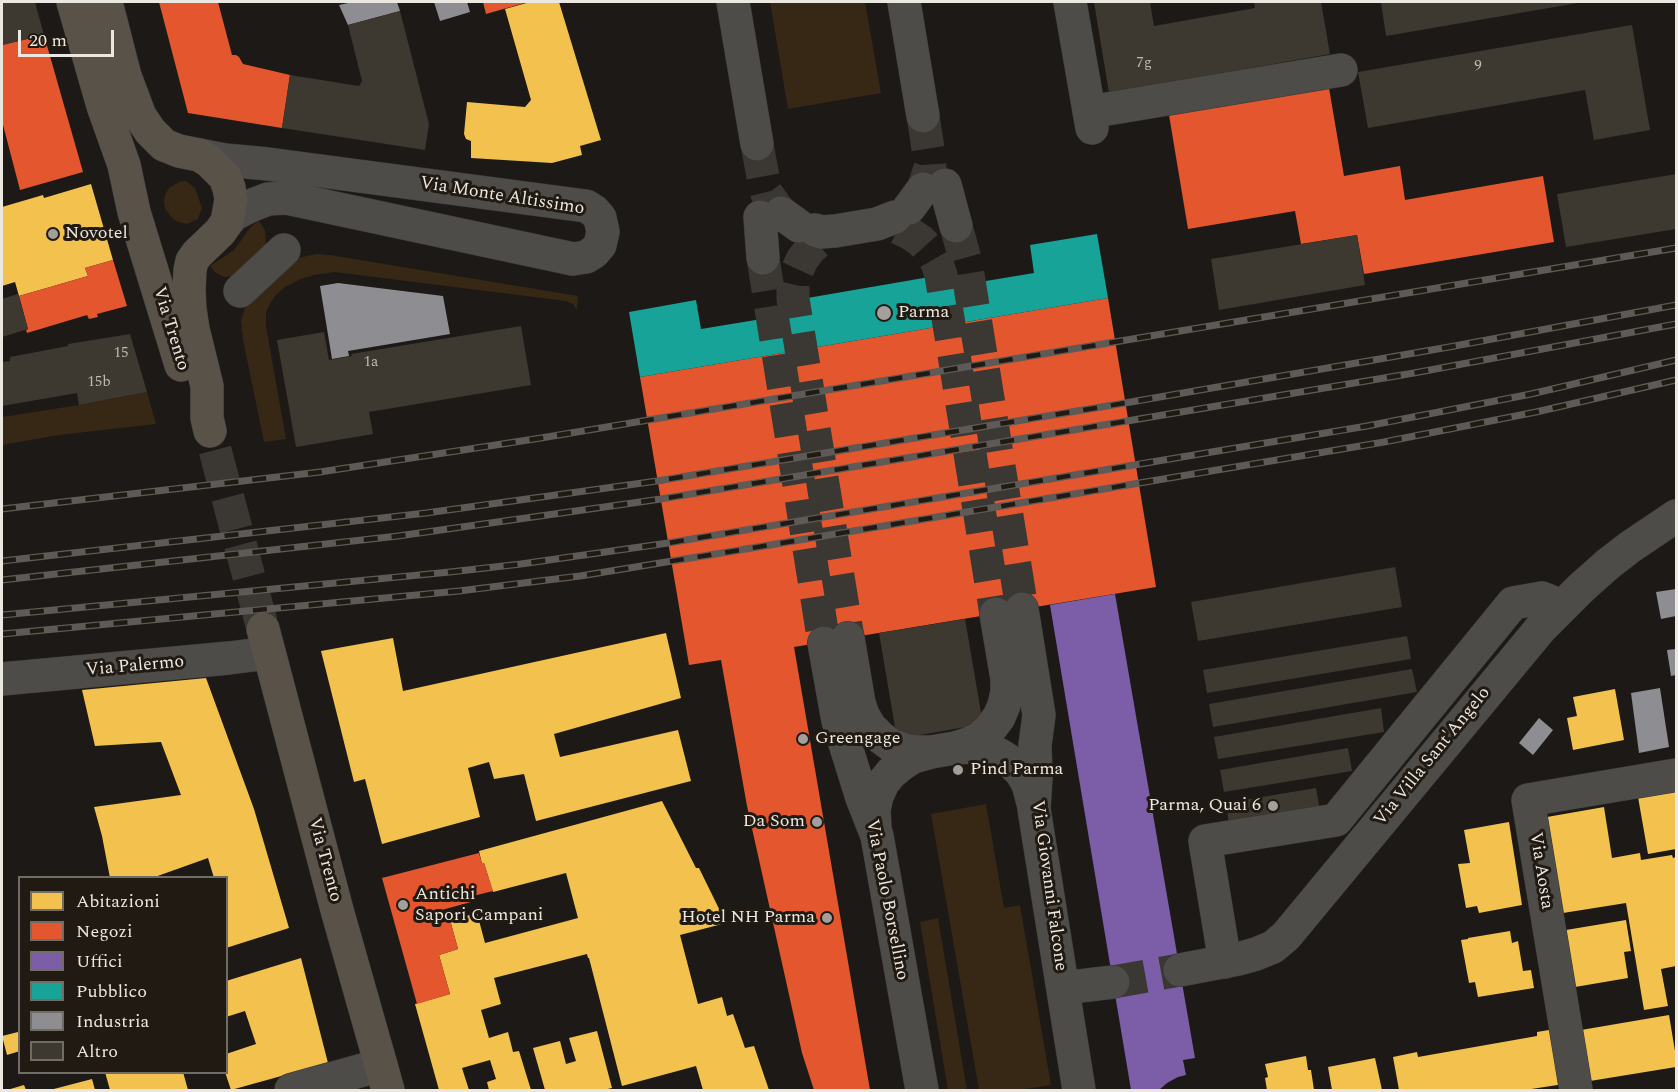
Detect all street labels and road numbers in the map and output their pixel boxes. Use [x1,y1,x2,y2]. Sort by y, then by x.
street label: Via Monte Altissimo [418,173,586,221]
street label: Via Trento [147,285,193,373]
street label: Via Palermo [85,652,185,682]
street label: Via Villa Sant'Angelo [1370,683,1496,831]
street label: Via Giovanni Falcone [1025,799,1071,973]
street label: Via Trento [302,816,346,904]
street label: Via Paolo Borsellino [860,818,912,982]
street label: Via Aosta [1523,831,1557,911]

